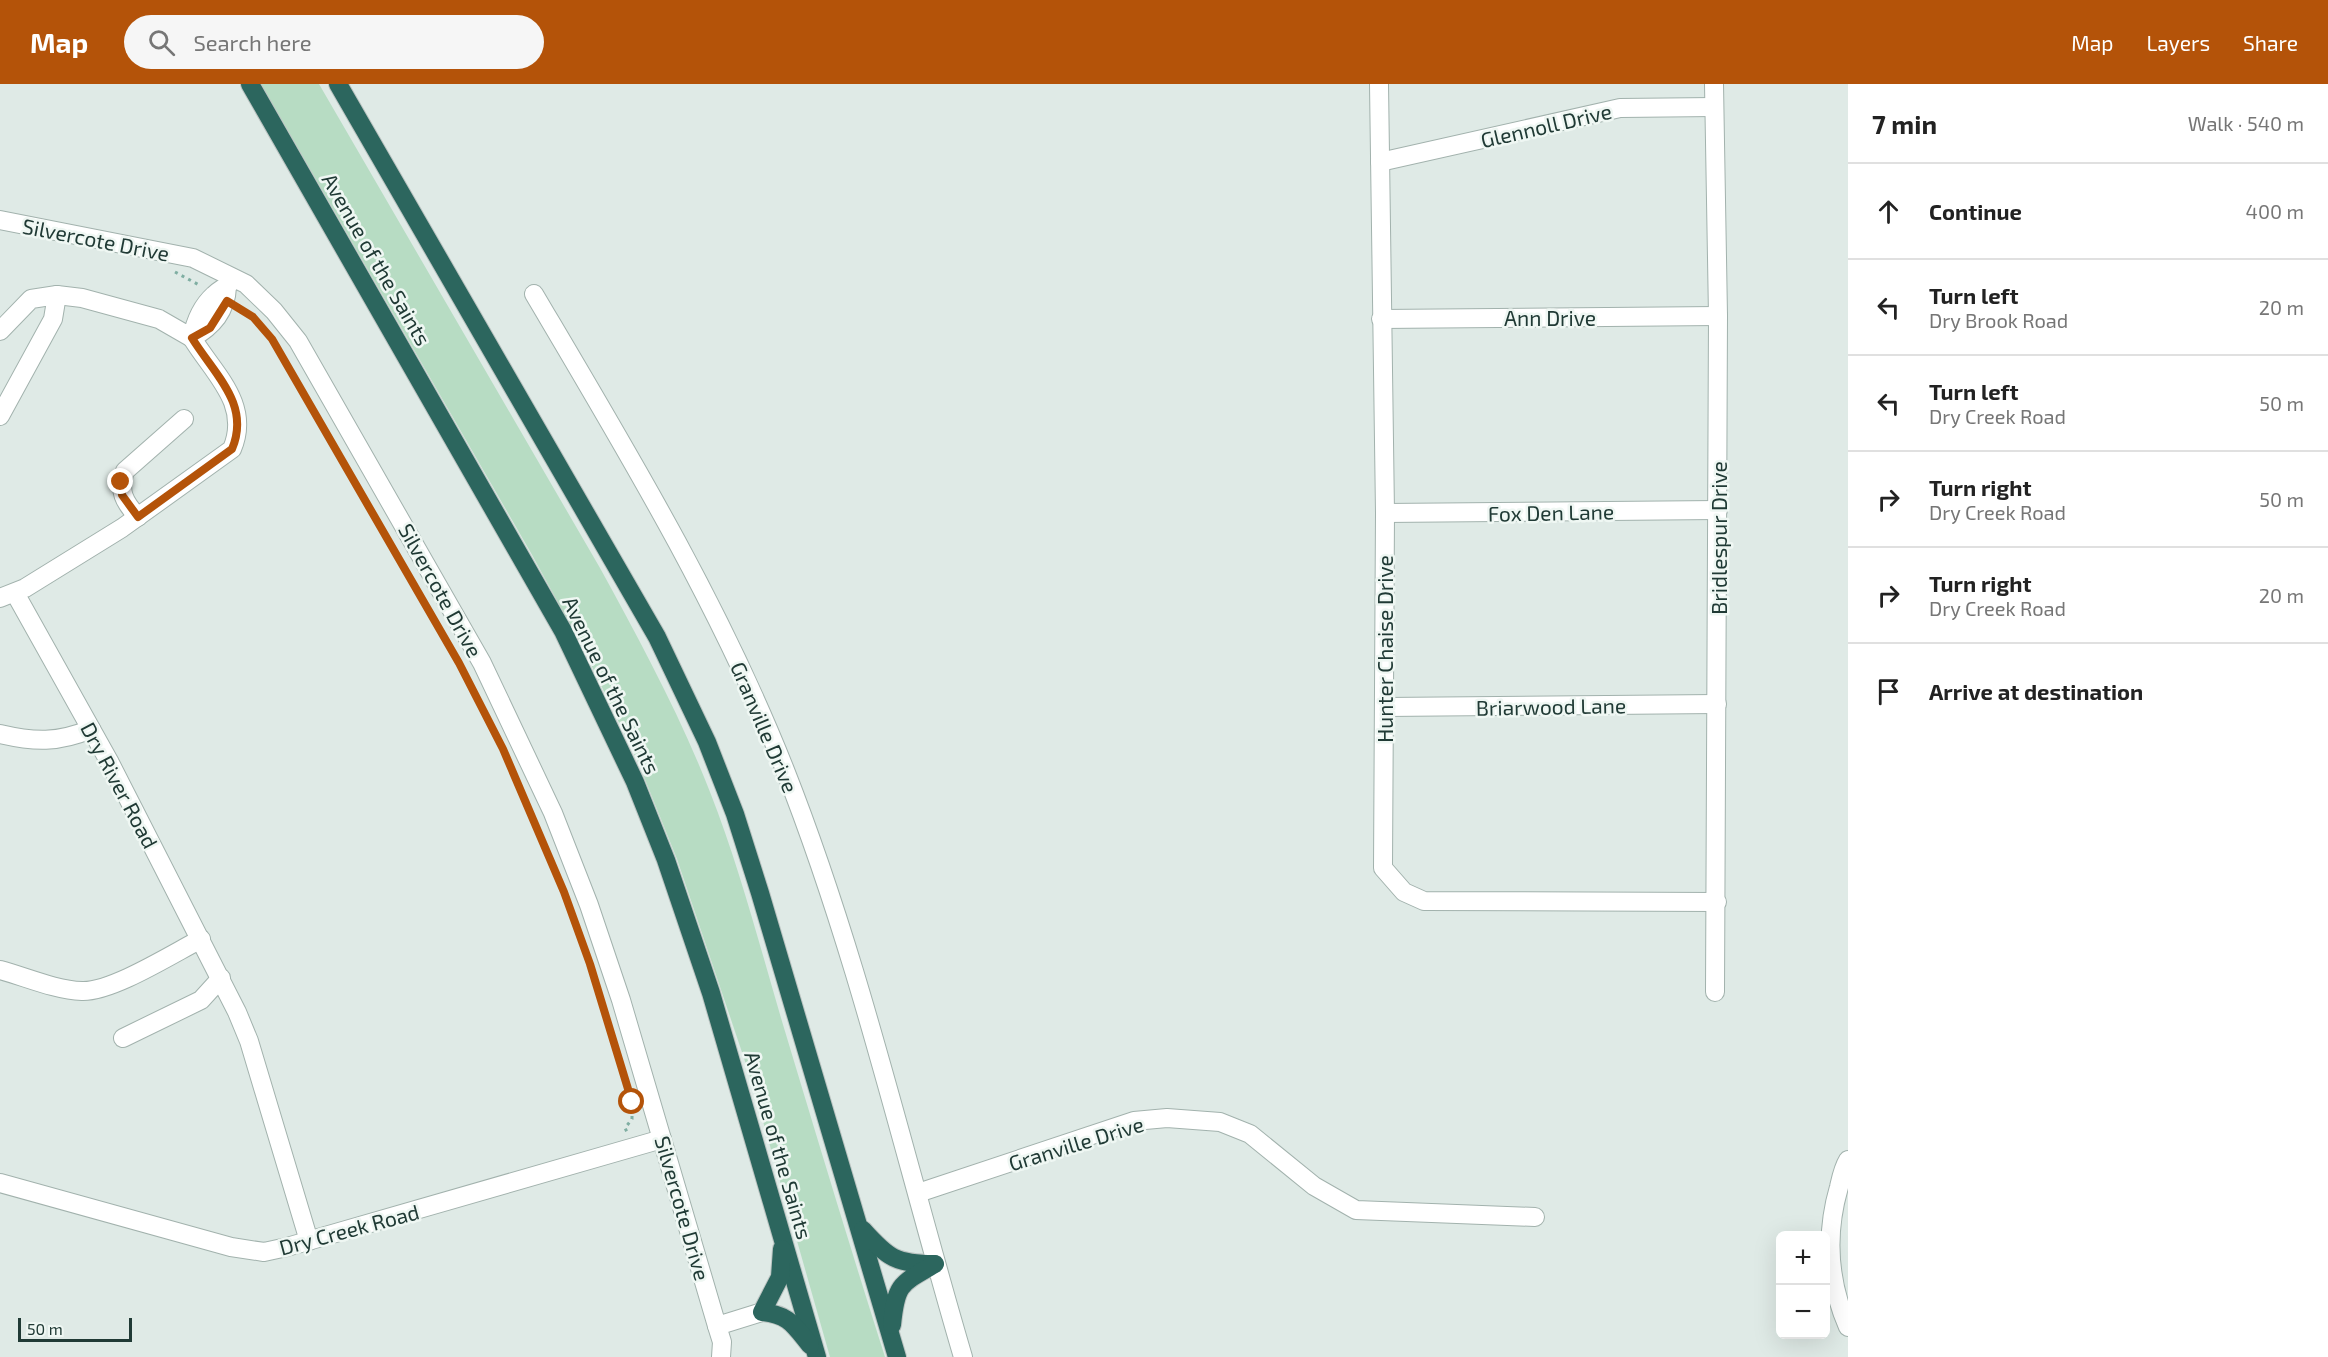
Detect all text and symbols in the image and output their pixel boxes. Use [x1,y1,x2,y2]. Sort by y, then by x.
search box [124,15,544,69]
text: Map [30,25,88,59]
icon: search [145,26,178,59]
text: Search here [193,29,312,55]
text: Map [2071,30,2113,55]
text: Layers [2146,30,2210,55]
text: Share [2243,30,2298,55]
street label: Glennoll Drive [1478,98,1614,152]
text: 7 min [1872,108,1937,139]
text: Walk · 540 m [2188,111,2304,135]
street label: Avenue of the Saints [318,169,436,349]
icon: ahead [1872,195,1905,228]
text: Continue [1929,198,2022,224]
text: 400 m [2246,199,2304,223]
street label: Silvercote Drive [20,213,172,265]
text: Turn left [1929,282,2018,308]
icon: left [1872,291,1905,324]
text: 20 m [2259,295,2304,319]
street label: Ann Drive [1504,305,1596,330]
text: Dry Brook Road [1929,308,2068,332]
text: Turn left [1929,378,2018,404]
icon: left [1872,387,1905,420]
text: 50 m [2259,391,2304,415]
text: Dry Creek Road [1929,404,2066,428]
street label: Bridlespur Drive [1706,461,1731,615]
route end [107,468,133,494]
text: Turn right [1929,474,2031,500]
icon: right [1872,483,1905,516]
text: 50 m [2259,487,2304,511]
street label: Fox Den Lane [1488,498,1614,526]
text: Dry Creek Road [1929,500,2066,524]
street label: Silvercote Drive [394,519,488,661]
street label: Hunter Chaise Drive [1372,555,1397,743]
text: Turn right [1929,570,2031,596]
icon: right [1872,579,1905,612]
text: 20 m [2259,583,2304,607]
street label: Avenue of the Saints [558,592,666,778]
text: Dry Creek Road [1929,596,2066,620]
street label: Granville Drive [726,658,804,796]
icon: arrive [1872,675,1905,708]
text: Arrive at destination [1929,678,2143,704]
street label: Briarwood Lane [1476,692,1626,720]
street label: Dry River Road [76,718,164,852]
street label: Avenue of the Saints [740,1048,818,1242]
route start [618,1088,644,1114]
street label: Granville Drive [1005,1111,1147,1175]
street label: Silvercote Drive [650,1133,716,1283]
street label: Dry Creek Road [276,1198,422,1260]
map controls [1776,1231,1830,1339]
button: + [1776,1231,1830,1285]
button: − [1776,1285,1830,1339]
scale bar [18,1315,132,1342]
text: 50 m [27,1319,63,1338]

